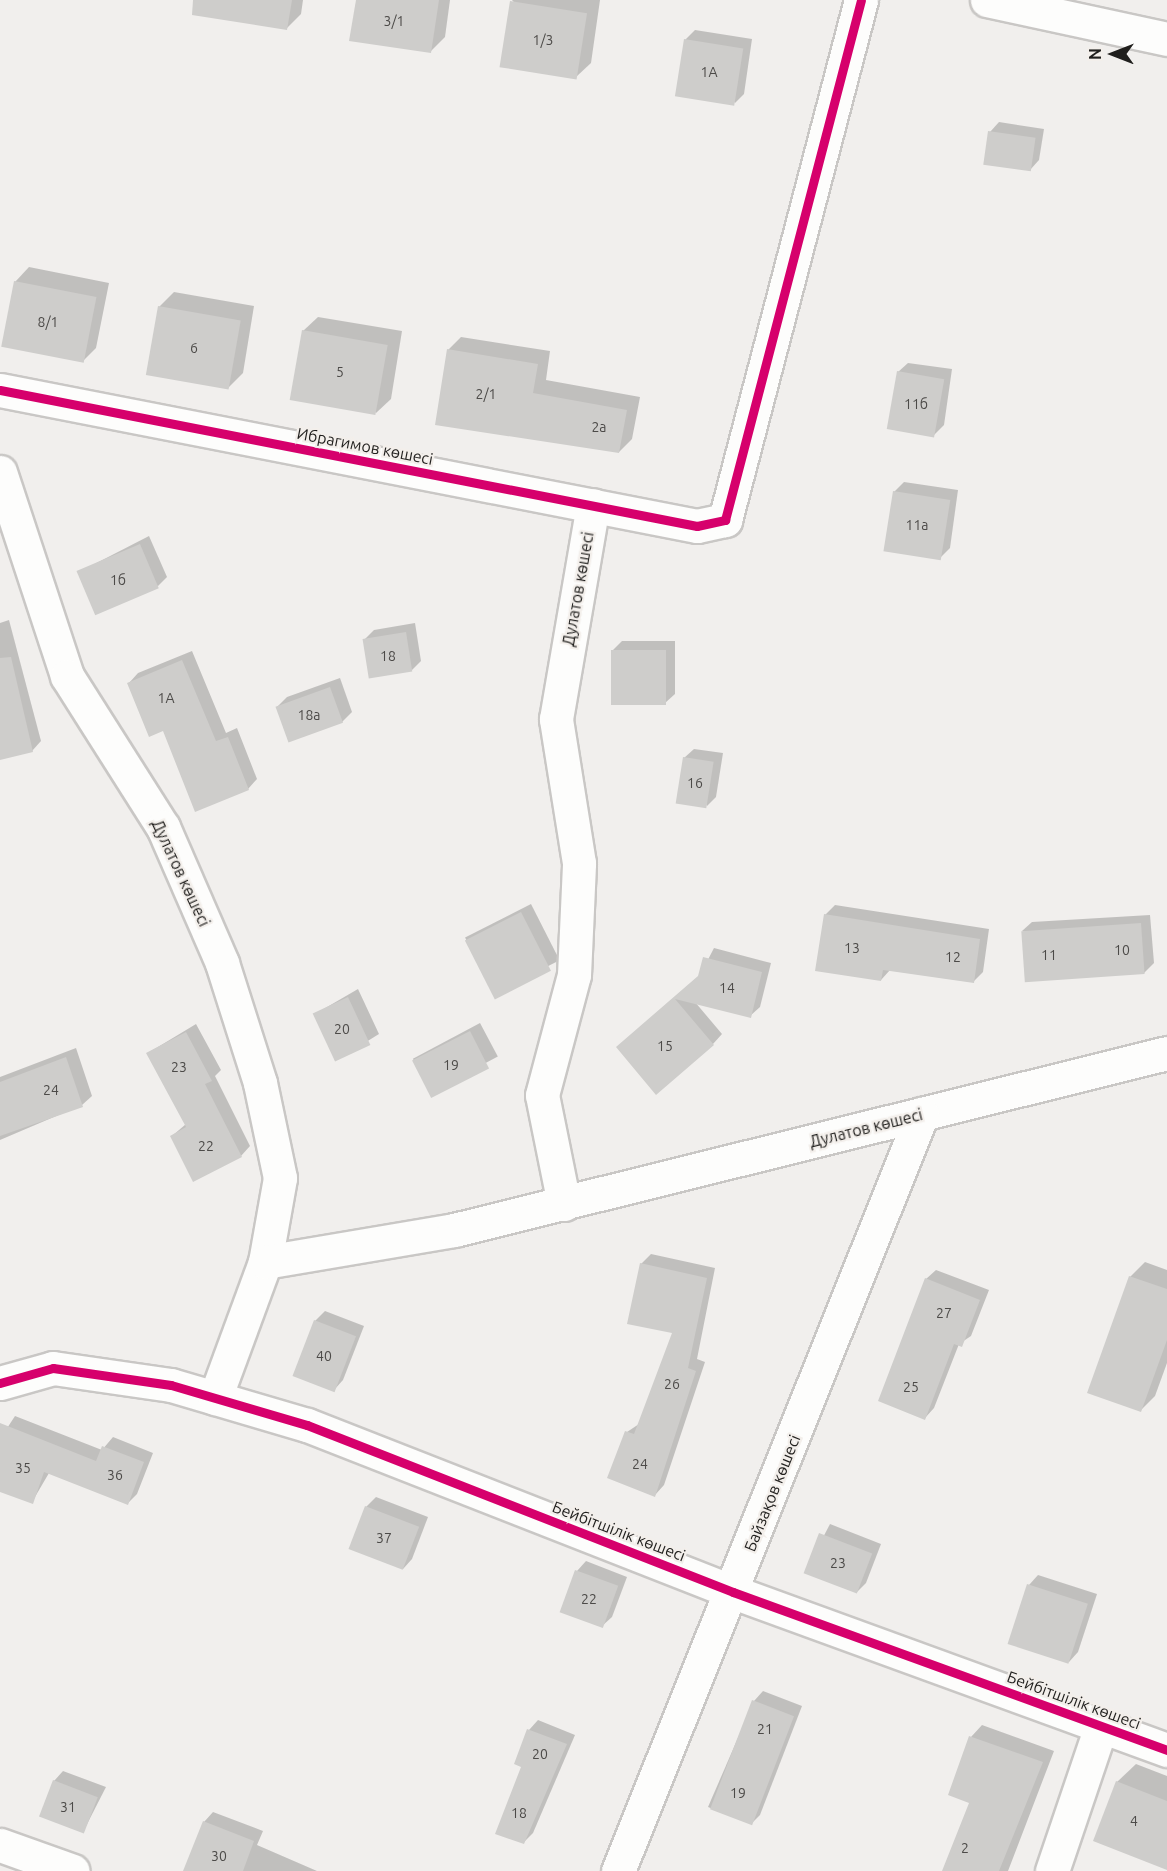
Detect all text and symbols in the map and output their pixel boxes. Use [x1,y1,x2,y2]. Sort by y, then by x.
house number: 3/1 [384,13,404,29]
north arrow [1083,24,1143,84]
house number: 1/3 [533,32,553,48]
text: N [1086,48,1104,60]
house number: 1А [701,64,717,80]
house number: 8/1 [38,314,58,330]
house number: 6 [190,340,198,356]
house number: 5 [336,364,344,380]
house number: 2/1 [476,386,496,402]
house number: 11б [904,396,928,412]
house number: 2а [591,419,607,435]
street label: Ибрагимов көшесі [295,423,435,469]
house number: 11а [906,517,928,533]
street label: Дулатов көшесі [558,530,598,648]
house number: 1б [110,572,126,588]
house number: 18 [380,648,396,664]
house number: 1А [158,690,174,706]
house number: 18а [298,707,320,723]
house number: 16 [687,775,703,791]
street label: Дулатов көшесі [148,816,214,930]
house number: 13 [844,940,860,956]
house number: 10 [1114,942,1130,958]
house number: 11 [1041,947,1057,963]
house number: 12 [945,949,961,965]
house number: 14 [719,980,735,996]
house number: 20 [334,1021,350,1037]
house number: 15 [657,1038,673,1054]
house number: 19 [443,1057,459,1073]
house number: 23 [171,1059,187,1075]
house number: 24 [43,1082,59,1098]
street label: Дулатов көшесі [807,1105,925,1151]
house number: 22 [198,1138,214,1154]
house number: 27 [936,1305,952,1321]
house number: 40 [316,1348,332,1364]
house number: 26 [664,1376,680,1392]
house number: 25 [903,1379,919,1395]
street label: Байзақов көшесі [740,1432,804,1554]
house number: 24 [632,1456,648,1472]
house number: 35 [15,1460,31,1476]
house number: 36 [107,1467,123,1483]
street label: Бейбітшілік көшесі [550,1497,688,1565]
house number: 37 [376,1530,392,1546]
house number: 23 [830,1555,846,1571]
house number: 22 [581,1591,597,1607]
street label: Бейбітшілік көшесі [1004,1667,1144,1733]
house number: 21 [757,1721,773,1737]
house number: 20 [532,1746,548,1762]
house number: 19 [730,1785,746,1801]
house number: 31 [60,1799,76,1815]
house number: 18 [511,1805,527,1821]
house number: 4 [1130,1813,1138,1829]
house number: 2 [961,1840,969,1856]
house number: 30 [211,1848,227,1864]

